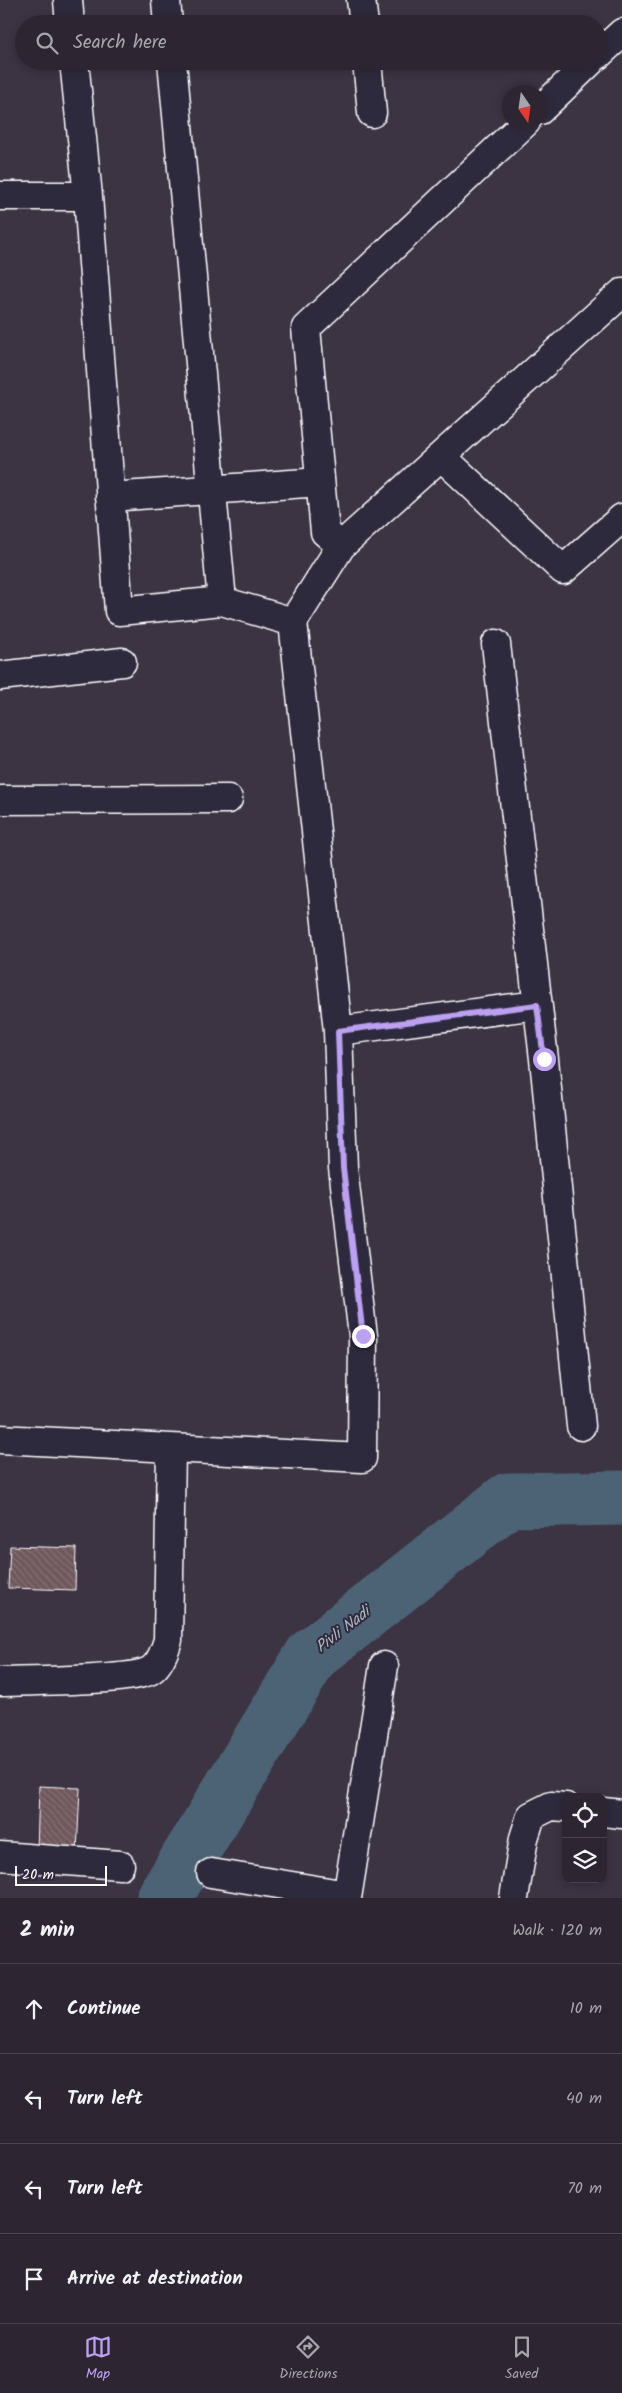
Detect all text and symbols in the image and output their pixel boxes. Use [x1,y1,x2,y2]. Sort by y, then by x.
search box [15,15,607,70]
text: Search here [73,28,167,58]
icon: search [33,29,61,57]
north arrow [502,85,547,130]
route start [533,1048,556,1071]
route end [352,1325,375,1348]
water label: Pivli Nadi [310,1599,378,1659]
map controls [562,1793,607,1883]
button: locate [562,1793,607,1838]
button: layers [562,1838,607,1883]
scale bar [15,1863,108,1886]
text: 20 m [22,1864,54,1886]
text: 2 min [20,1914,75,1947]
text: Walk · 120 m [512,1918,602,1943]
text: Continue [67,1994,140,2024]
icon: ahead [20,1995,48,2023]
text: 10 m [570,1996,602,2021]
text: Turn left [67,2084,142,2114]
icon: left [20,2085,48,2113]
text: 40 m [566,2086,602,2111]
text: Turn left [67,2174,142,2204]
icon: left [20,2175,48,2203]
text: 70 m [567,2176,602,2201]
text: Arrive at destination [67,2264,243,2294]
icon: arrive [20,2265,48,2293]
tab: Map [84,2333,112,2385]
tab: Directions [279,2333,337,2385]
tab: Saved [505,2333,538,2385]

